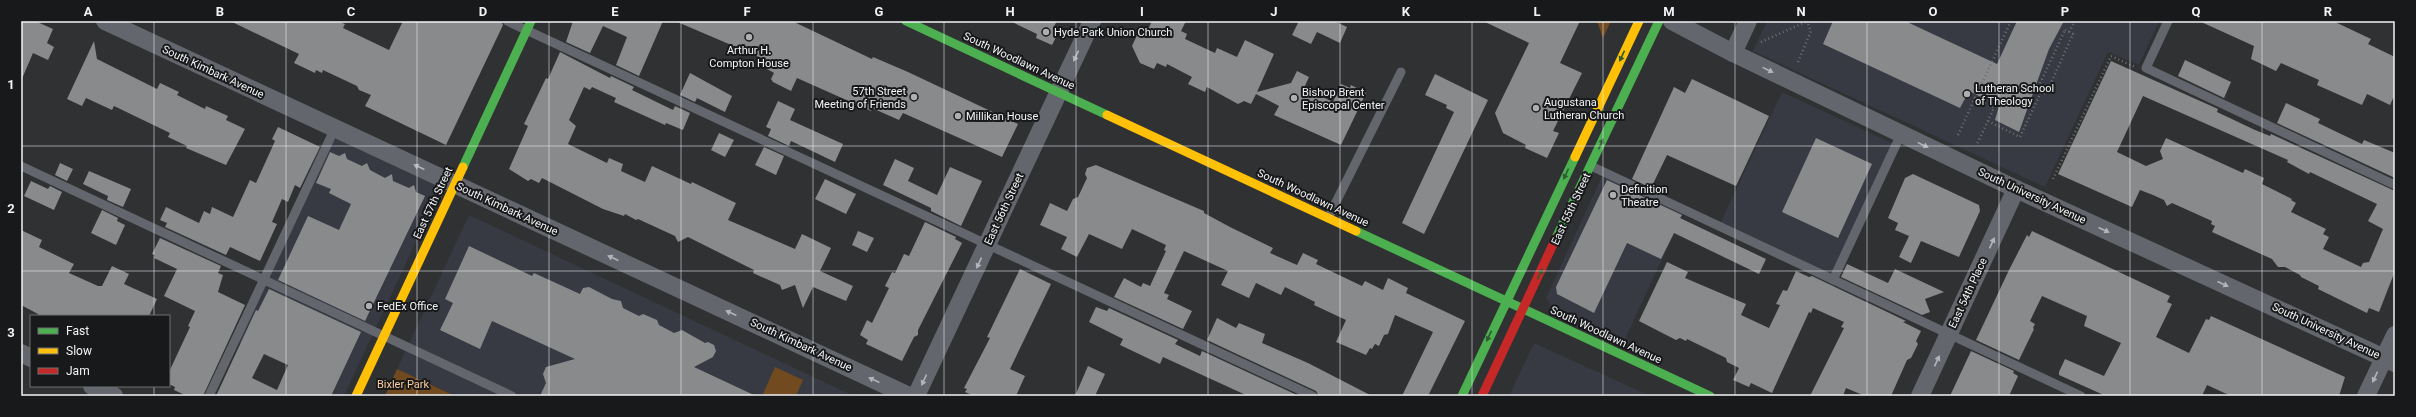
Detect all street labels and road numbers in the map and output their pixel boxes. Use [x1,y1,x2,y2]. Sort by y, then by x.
street label: South Woodlawn Avenue [961,29,1077,93]
street label: South Kimbark Avenue [160,43,266,101]
street label: East 57th Street [411,165,456,241]
street label: South University Avenue [1976,165,2088,227]
street label: South Woodlawn Avenue [1255,166,1371,230]
street label: East 56th Street [982,171,1027,247]
street label: East 55th Street [1549,171,1594,247]
street label: South Kimbark Avenue [454,180,560,238]
street label: East 54th Place [1946,256,1990,330]
street label: South University Avenue [2270,300,2382,362]
street label: South Woodlawn Avenue [1548,303,1664,367]
street label: South Kimbark Avenue [748,316,854,374]

